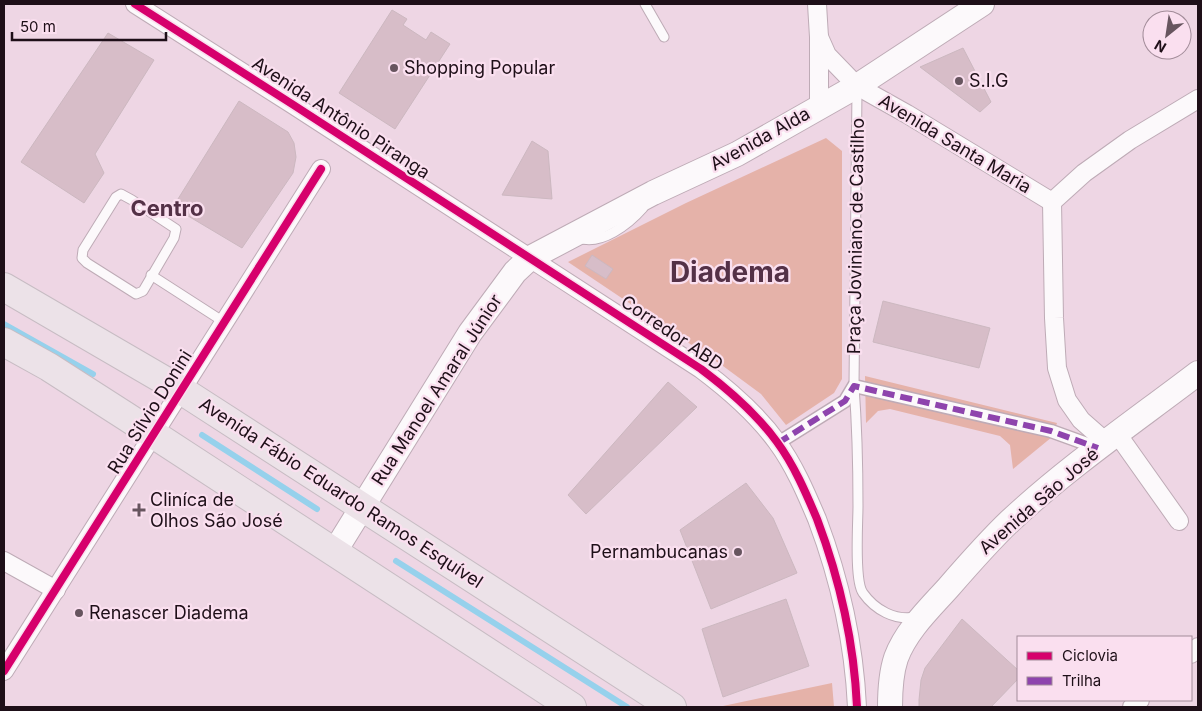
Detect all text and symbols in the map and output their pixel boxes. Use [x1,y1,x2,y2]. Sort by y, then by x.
scale bar [12,10,166,42]
north arrow [1142,10,1192,60]
text: 50 m [20,17,56,36]
text: N [1151,37,1169,57]
street label: Avenida Antônio Piranga [249,52,434,183]
place label: Shopping Popular [404,57,555,78]
marker: Shopping Popular [388,62,400,74]
place label: S.I.G [969,70,1008,91]
marker: S.I.G [953,75,965,87]
street label: Avenida Santa Maria [875,90,1035,197]
street label: Avenida Alda [706,103,813,175]
street label: Praça Joviniano de Castilho [843,118,868,354]
district label: Centro [130,195,204,221]
district label: Diadema [670,255,790,289]
street label: Rua Manoel Amaral Júnior [367,290,506,489]
street label: Corredor ABD [617,291,727,375]
street label: Rua Sílvio Donini [103,346,196,477]
street label: Avenida Fábio Eduardo Ramos Esquível [196,393,487,592]
street label: Avenida São José [975,443,1103,558]
place label: Cliníca de Olhos São José [150,489,283,531]
marker: Cliníca de Olhos São José [132,503,146,517]
place label: Pernambucanas [590,541,728,562]
marker: Pernambucanas [732,546,744,558]
place label: Renascer Diadema [89,602,249,623]
marker: Renascer Diadema [73,607,85,619]
legend [1017,636,1192,701]
text: Ciclovia [1062,646,1118,665]
text: Trilha [1062,671,1101,690]

